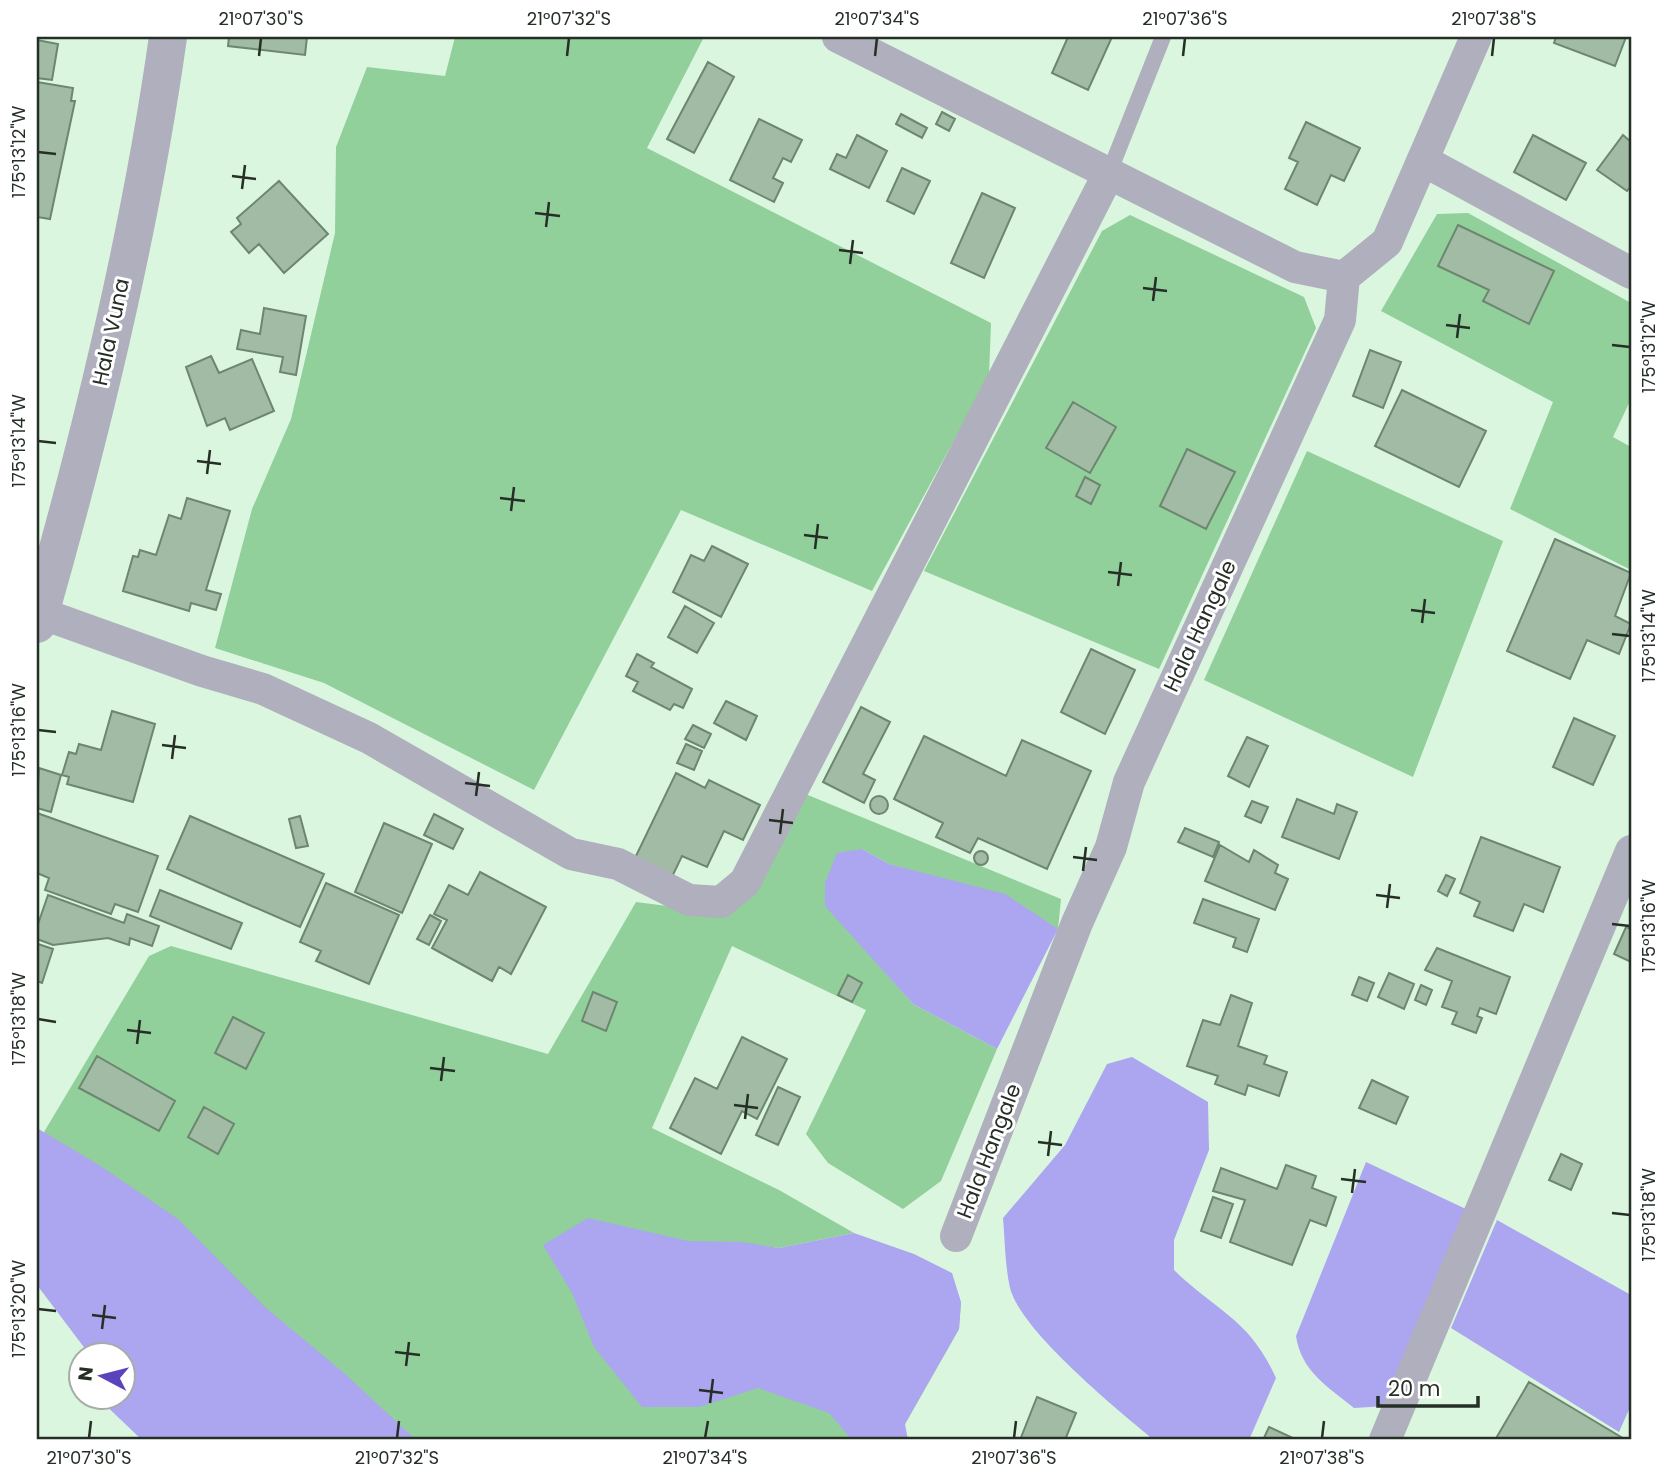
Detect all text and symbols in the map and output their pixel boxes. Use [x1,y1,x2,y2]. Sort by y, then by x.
text: 21°07'30"S [218,6,304,31]
text: 21°07'32"S [527,6,611,31]
text: 21°07'34"S [834,6,920,31]
text: 21°07'36"S [1142,6,1228,31]
text: 21°07'38"S [1451,6,1537,31]
text: 175°13'12"W [6,105,31,198]
street label: Hala Vuna [85,276,136,388]
text: 175°13'12"W [1636,300,1661,393]
text: 175°13'14"W [6,394,31,488]
street label: Hala Hangale [1156,555,1243,696]
text: 175°13'14"W [1636,589,1661,683]
text: 175°13'16"W [6,683,31,777]
text: 175°13'16"W [1636,879,1661,973]
text: 175°13'18"W [6,972,31,1066]
street label: Hala Hangale [949,1079,1028,1223]
text: 175°13'18"W [1636,1168,1661,1262]
text: 175°13'20"W [6,1260,31,1358]
north arrow [66,1340,136,1410]
text: N [71,1365,100,1383]
scale bar [1378,1365,1477,1409]
text: 20 m [1388,1374,1441,1403]
text: 21°07'30"S [46,1445,132,1470]
text: 21°07'32"S [355,1445,439,1470]
text: 21°07'34"S [662,1445,748,1470]
text: 21°07'36"S [971,1445,1057,1470]
text: 21°07'38"S [1279,1445,1365,1470]

